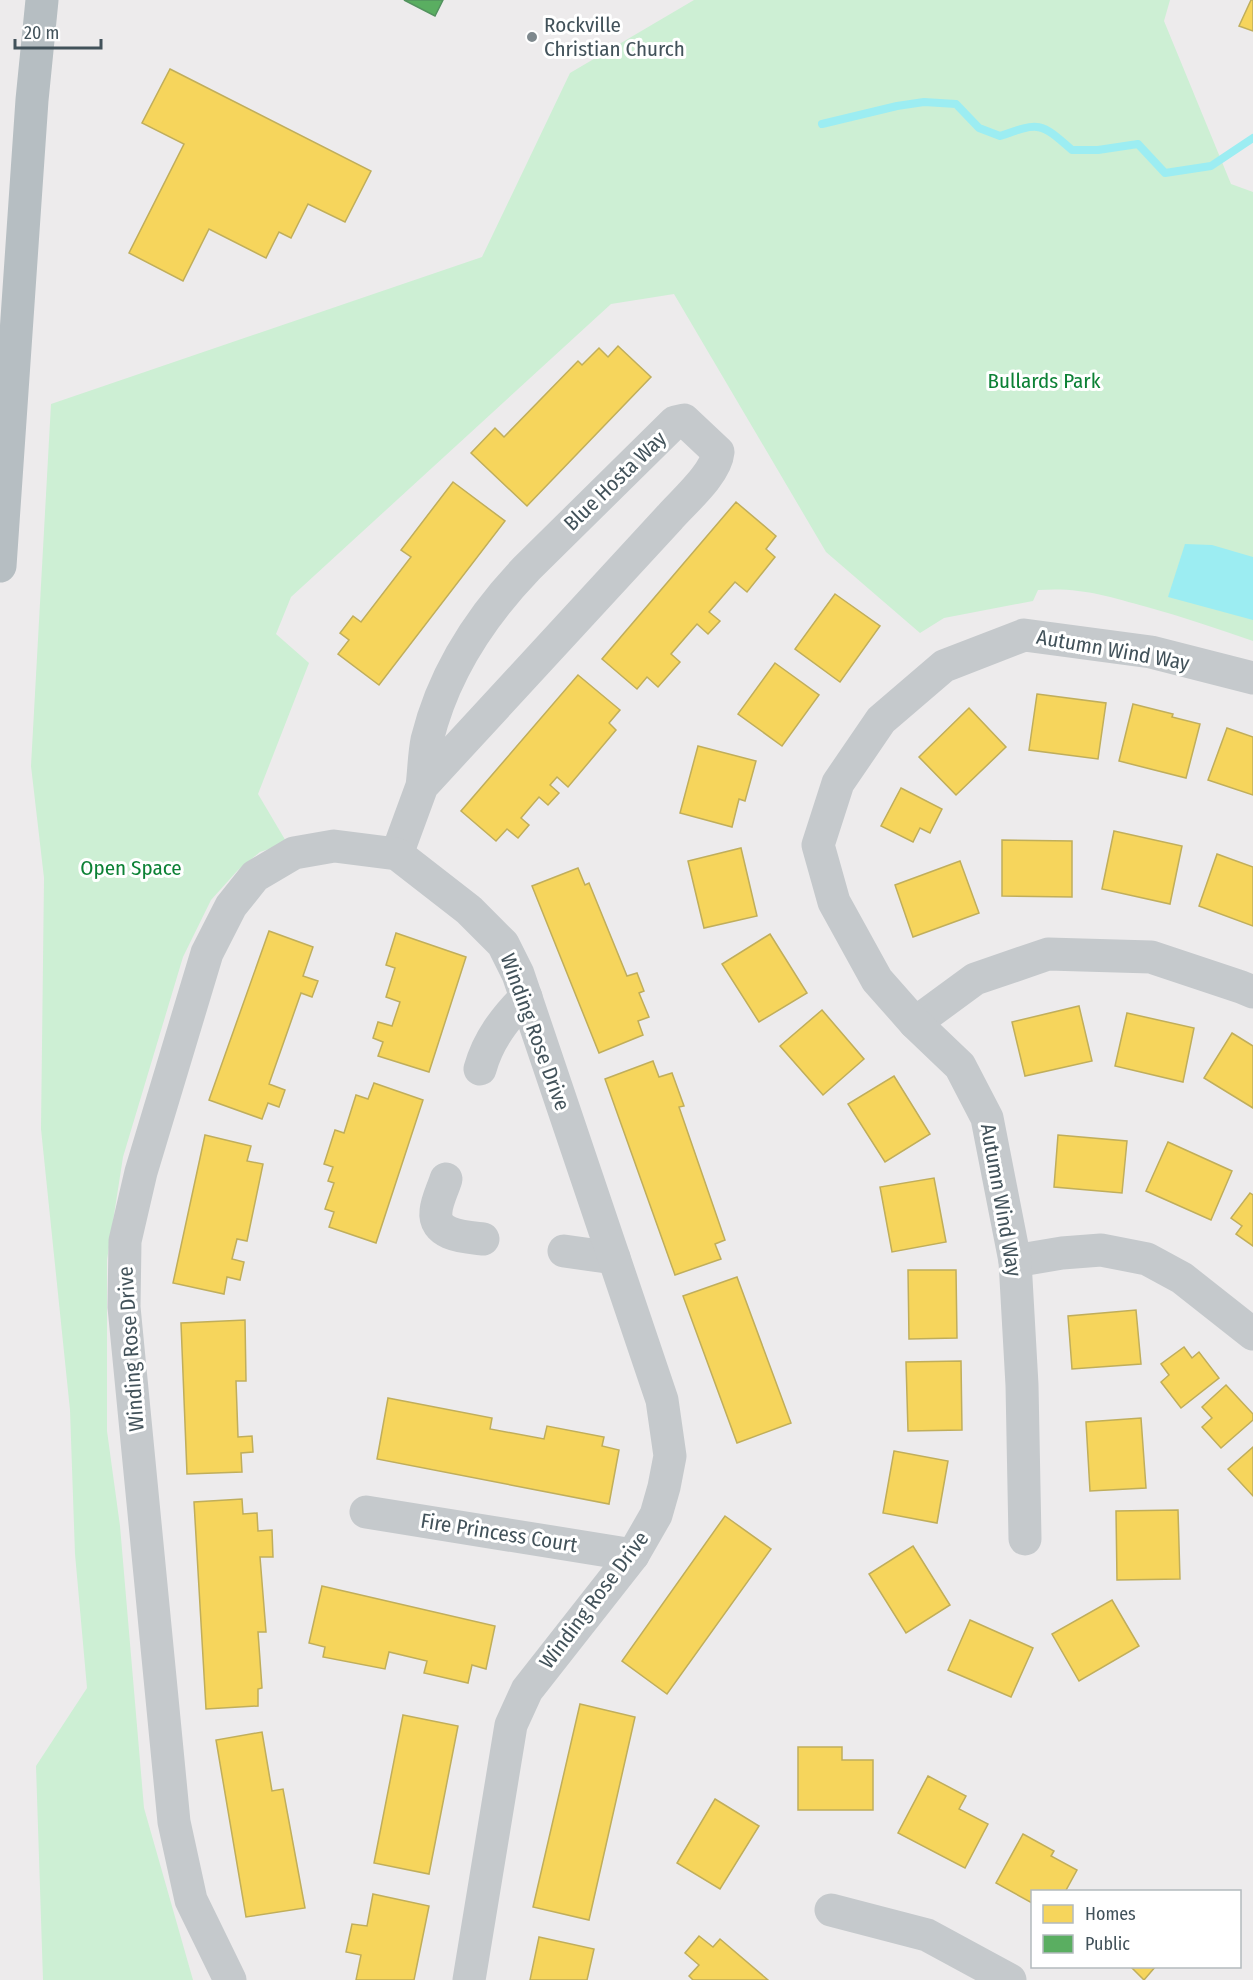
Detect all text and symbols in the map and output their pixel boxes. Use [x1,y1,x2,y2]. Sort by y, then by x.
scale bar [15,12,100,50]
place label: Rockville Christian Church [544,12,685,62]
text: 20 m [24,22,59,44]
marker: Rockville Christian Church [525,30,539,44]
park label: Bullards Park [988,368,1101,394]
street label: Blue Hosta Way [558,425,672,536]
street label: Autumn Wind Way [1035,624,1192,676]
park label: Open Space [80,855,182,881]
street label: Winding Rose Drive [494,950,576,1114]
street label: Autumn Wind Way [975,1122,1027,1279]
street label: Winding Rose Drive [112,1266,150,1432]
street label: Fire Princess Court [419,1508,579,1558]
street label: Winding Rose Drive [534,1526,654,1674]
legend [1031,1890,1241,1968]
text: Homes [1085,1903,1136,1925]
text: Public [1085,1933,1130,1955]

